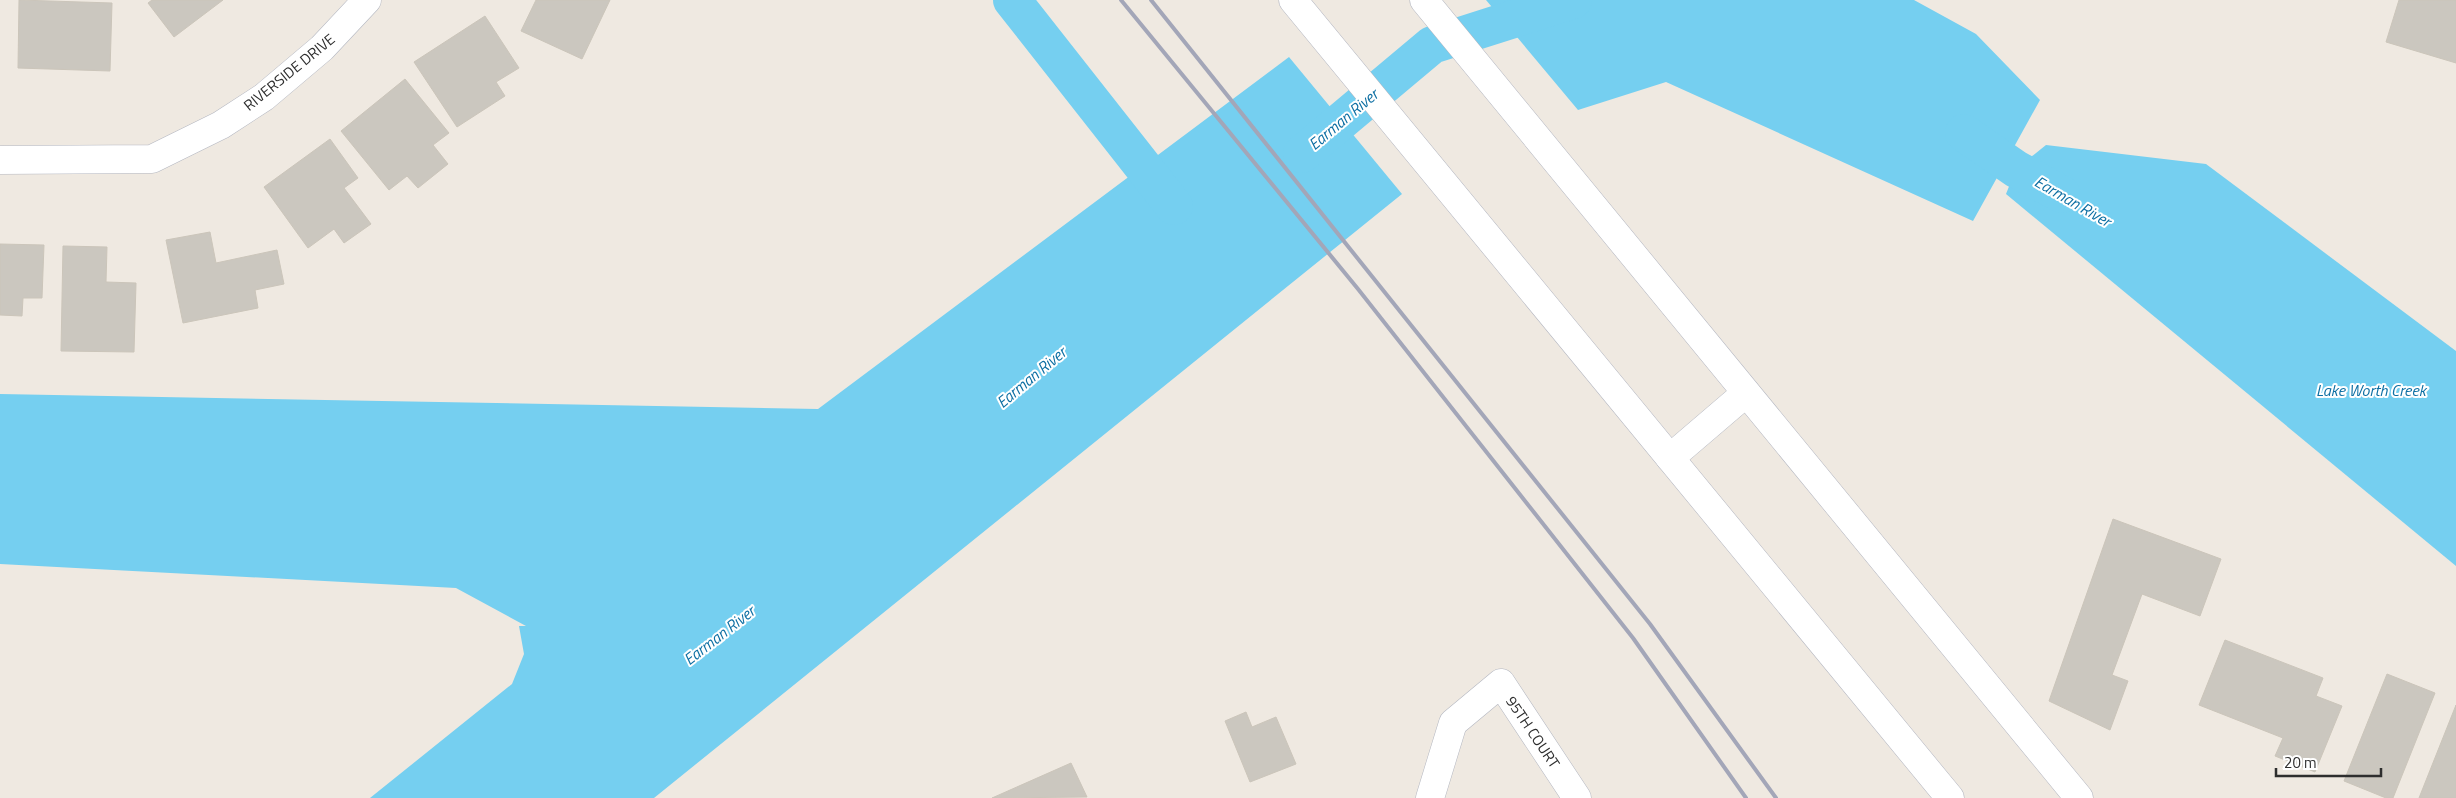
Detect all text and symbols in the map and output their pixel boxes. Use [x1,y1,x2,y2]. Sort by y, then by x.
street label: RIVERSIDE DRIVE [238,28,340,116]
water label: Earman River [1303,81,1385,155]
water label: Earman River [2030,169,2117,234]
water label: Earman River [991,339,1073,413]
water label: Lake Worth Creek [2316,378,2428,402]
water label: Earman River [678,598,761,671]
street label: 95TH COURT [1500,691,1566,773]
scale bar [2276,746,2381,778]
text: 20 m [2284,751,2317,774]

